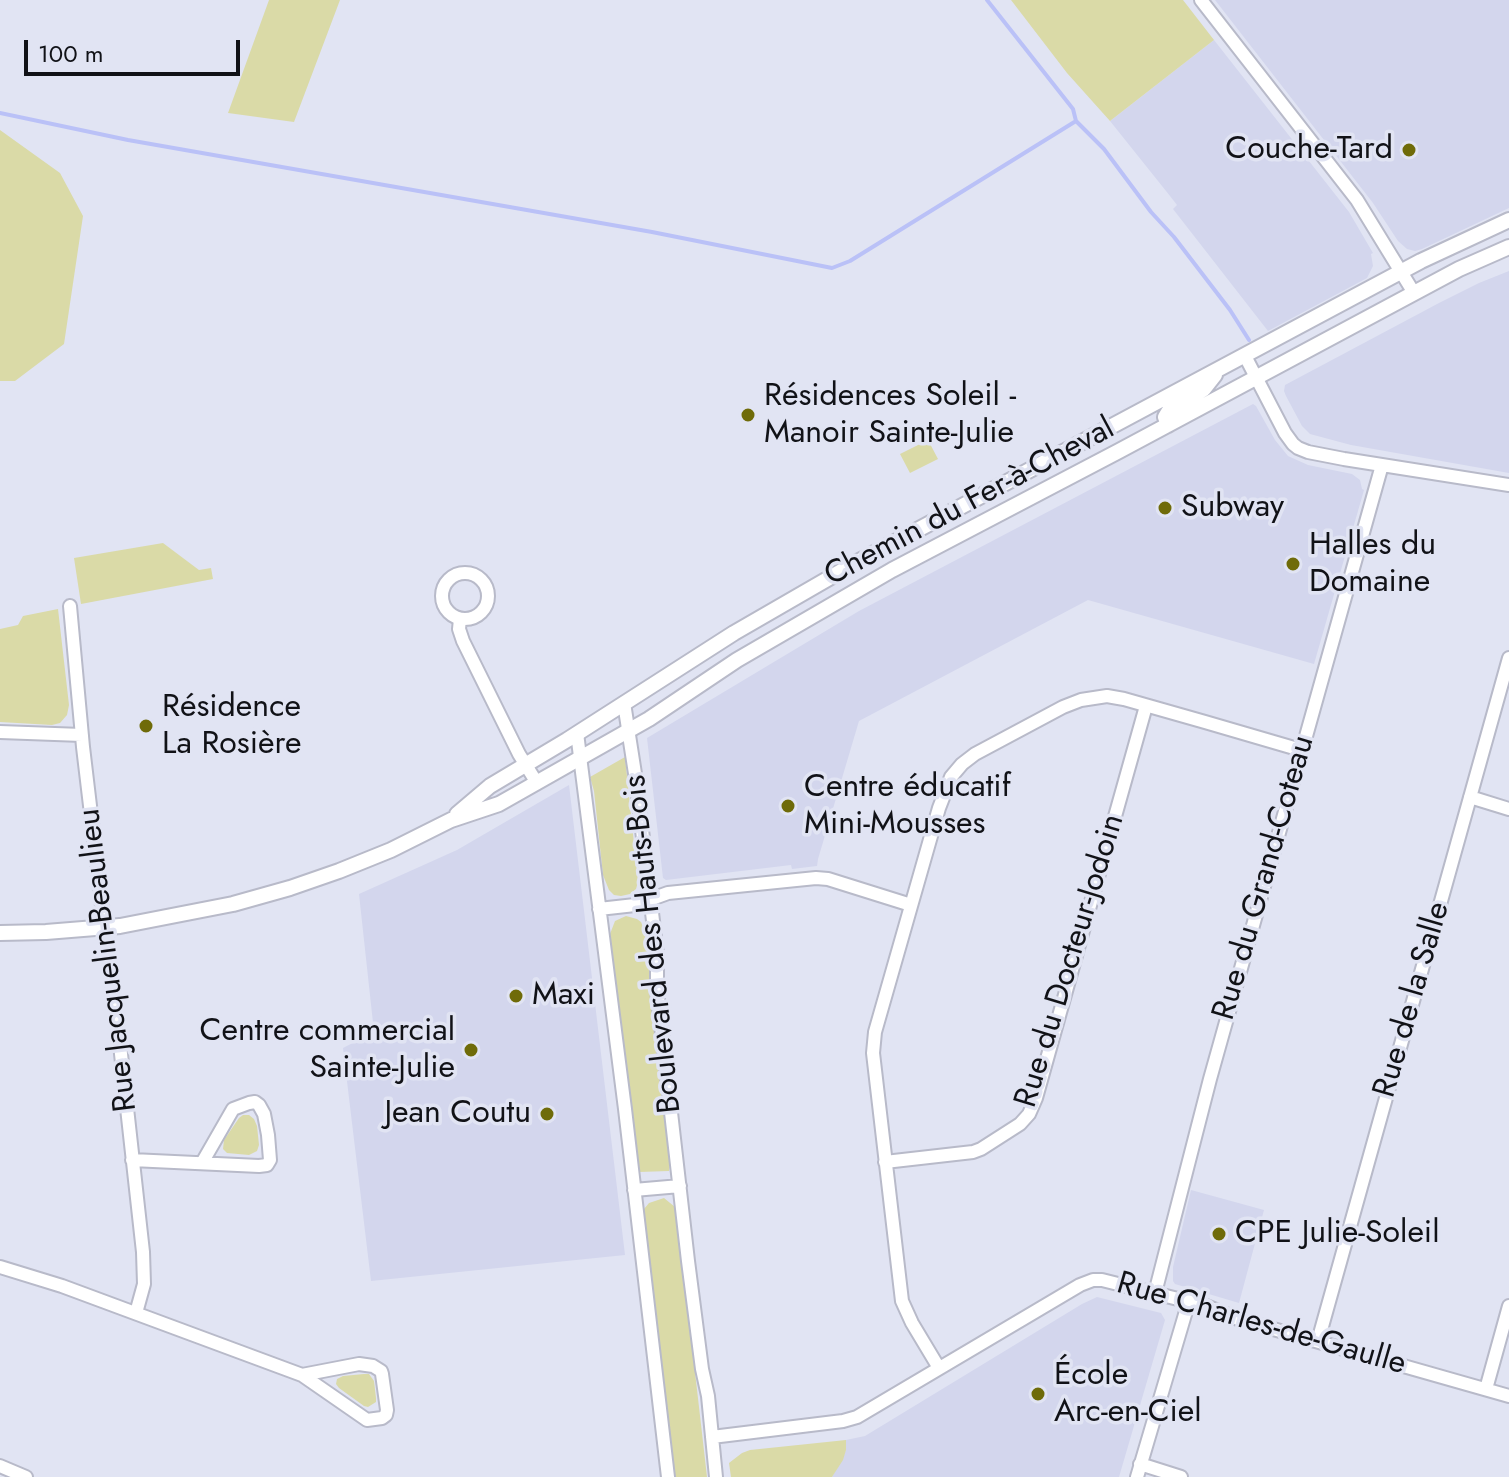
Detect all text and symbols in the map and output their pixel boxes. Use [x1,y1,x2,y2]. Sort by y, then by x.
scale bar [28,24,244,74]
text: 100 m [38,36,104,71]
place label: Couche-Tard [1225,131,1393,169]
marker: Couche-Tard [1400,141,1418,159]
place label: Résidences Soleil - Manoir Sainte-Julie [764,378,1016,453]
marker: Résidences Soleil - Manoir Sainte-Julie [739,406,757,424]
street label: Chemin du Fer-à-Cheval [819,410,1121,596]
place label: Subway [1181,489,1284,527]
marker: Subway [1156,499,1174,517]
place label: Halles du Domaine [1309,527,1436,602]
marker: Halles du Domaine [1284,555,1302,573]
place label: Résidence La Rosière [162,689,301,764]
marker: Résidence La Rosière [137,717,155,735]
street label: Rue du Grand-Coteau [1206,731,1324,1025]
place label: Centre éducatif Mini-Mousses [804,769,1011,844]
street label: Boulevard des Hauts-Bois [617,773,691,1115]
marker: Centre éducatif Mini-Mousses [779,797,797,815]
street label: Rue Jacquelin-Beaulieu [71,806,147,1114]
street label: Rue du Docteur-Jodoin [1008,810,1134,1112]
street label: Rue de la Salle [1367,898,1459,1102]
place label: Maxi [532,977,595,1015]
marker: Maxi [507,987,525,1005]
place label: Centre commercial Sainte-Julie [200,1013,455,1088]
marker: Centre commercial Sainte-Julie [462,1041,480,1059]
place label: Jean Coutu [384,1095,531,1133]
marker: Jean Coutu [538,1105,556,1123]
place label: CPE Julie-Soleil [1235,1215,1440,1253]
marker: CPE Julie-Soleil [1210,1225,1228,1243]
street label: Rue Charles-de-Gaulle [1112,1265,1410,1385]
place label: École Arc-en-Ciel [1054,1357,1202,1432]
marker: École Arc-en-Ciel [1029,1385,1047,1403]

